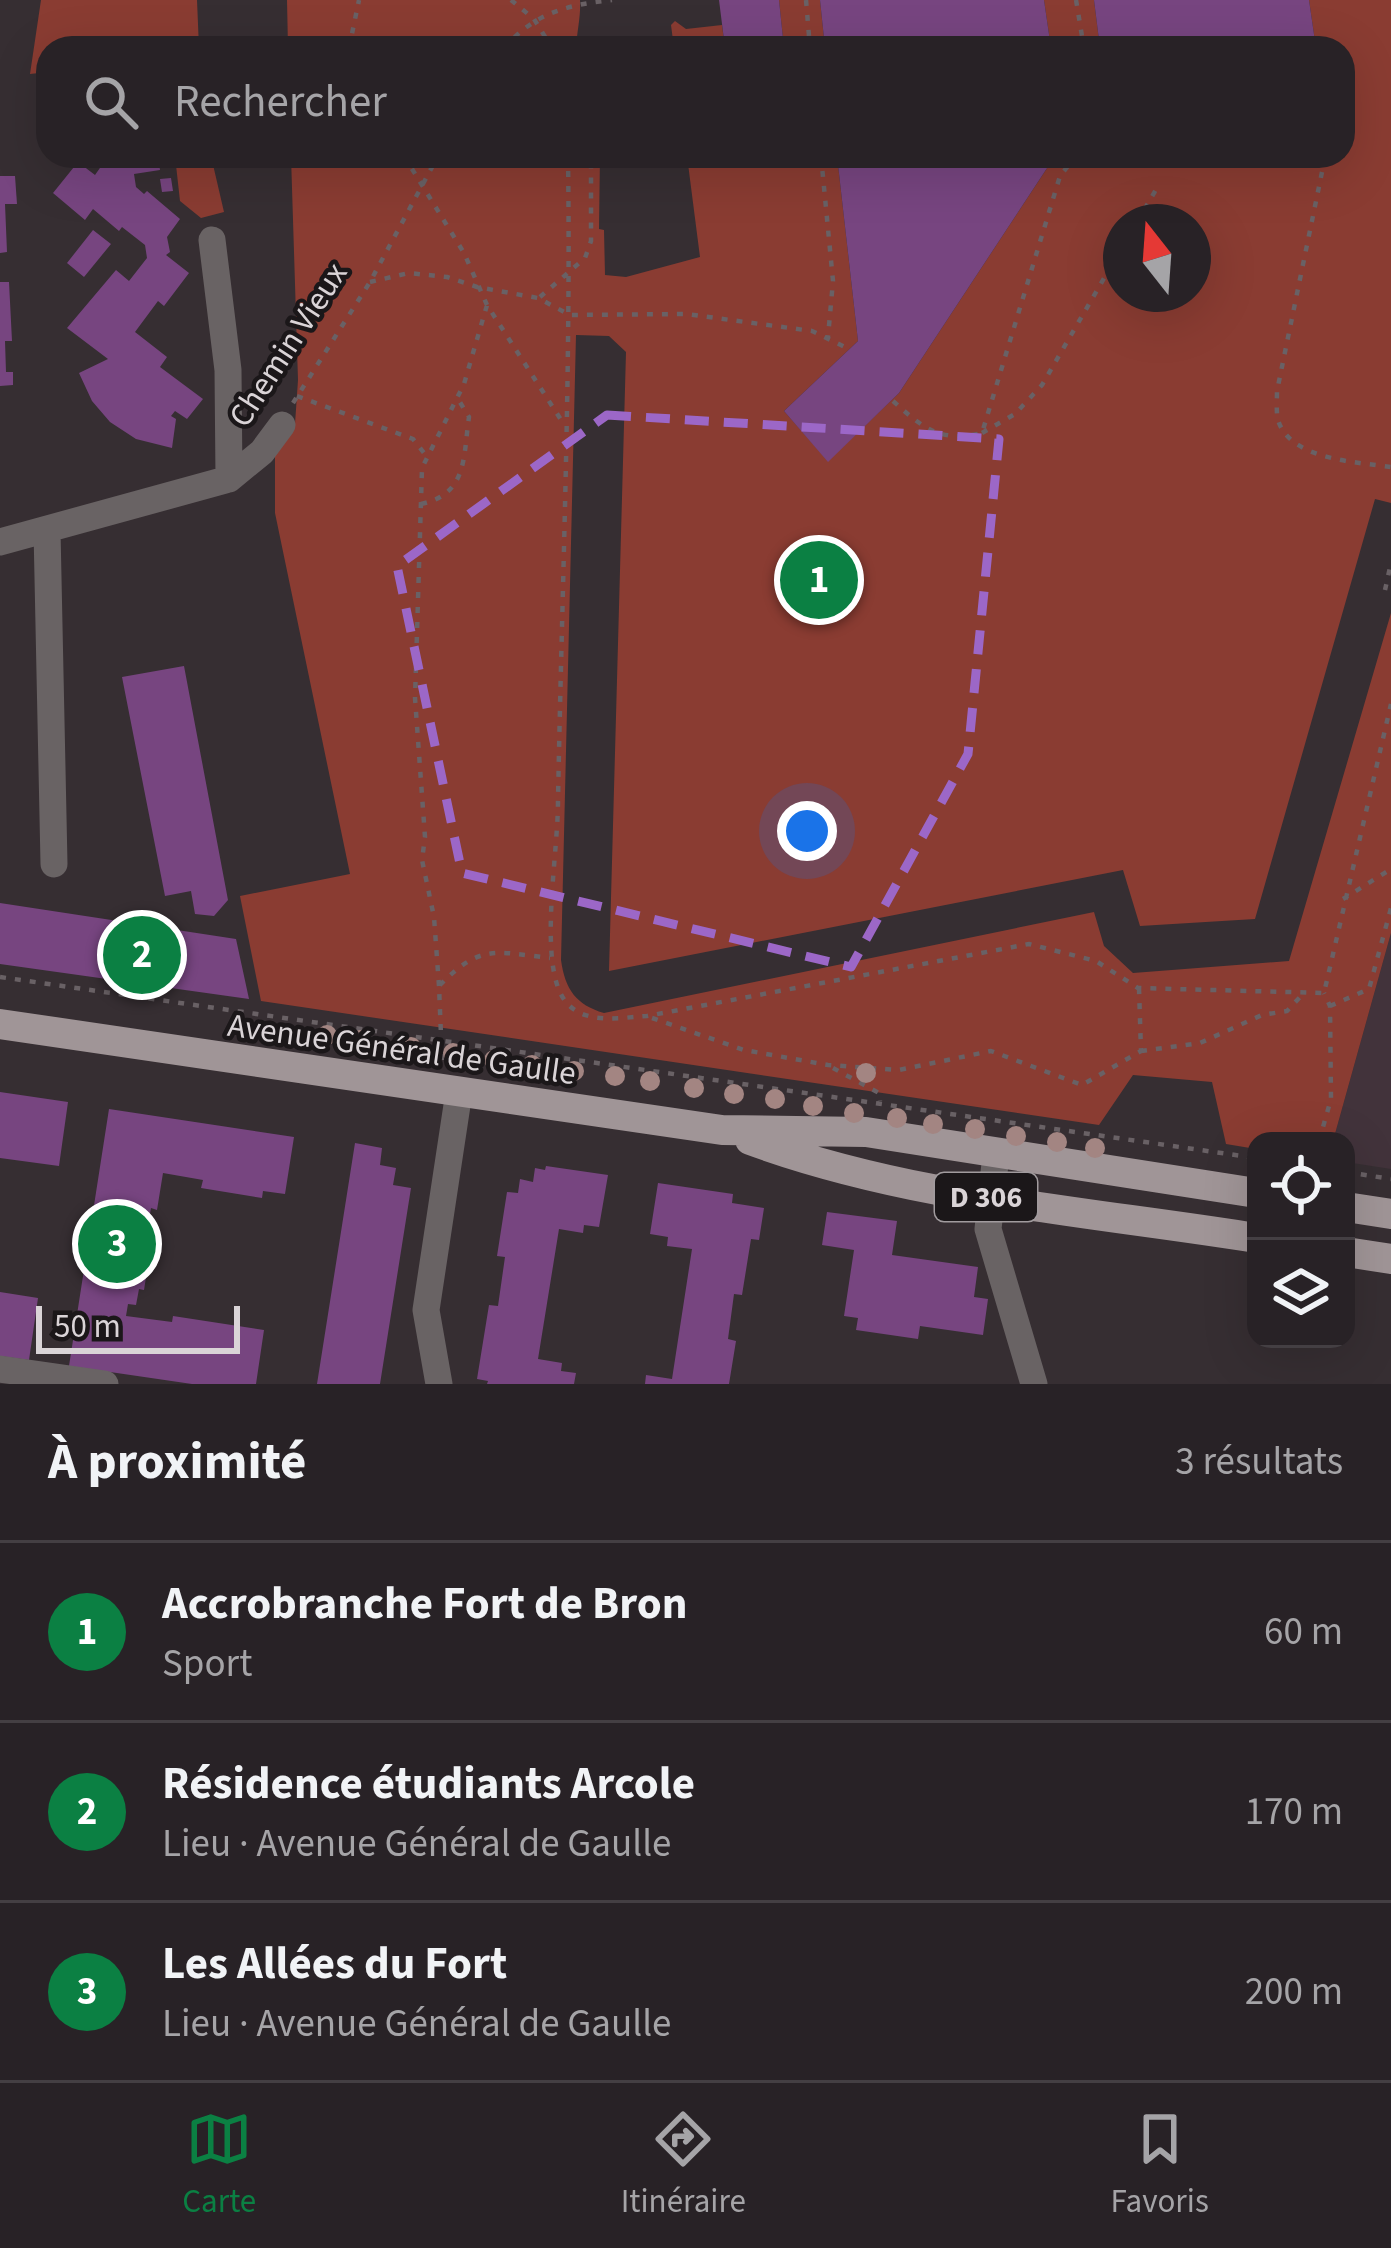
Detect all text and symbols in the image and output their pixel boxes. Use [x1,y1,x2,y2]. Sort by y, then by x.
search box [36,36,1355,168]
icon: search [78,69,144,135]
text: Rechercher [174,70,387,134]
north arrow [1103,204,1211,312]
street label: Chemin Vieux [218,253,359,436]
pin: 1 [780,535,858,625]
your location [777,801,837,861]
pin: 2 [103,910,181,1000]
street label: Avenue Général de Gaulle [225,1002,579,1097]
map controls [1247,1132,1355,1348]
button: locate [1247,1132,1355,1240]
road number: D 306 [935,1173,1037,1221]
pin: 3 [78,1199,156,1289]
button: layers [1247,1240,1355,1348]
scale bar [36,1300,240,1353]
text: 50 m [54,1303,121,1350]
text: À proximité [48,1426,306,1498]
text: 3 résultats [1175,1434,1343,1490]
text: Accrobranche Fort de Bron [162,1572,687,1636]
text: 1 [77,1604,97,1660]
text: 60 m [1264,1604,1343,1660]
text: Sport [162,1636,252,1692]
text: Résidence étudiants Arcole [162,1752,695,1816]
text: 2 [77,1784,97,1840]
text: 170 m [1245,1784,1343,1840]
text: Lieu · Avenue Général de Gaulle [162,1816,671,1872]
text: Les Allées du Fort [162,1932,507,1996]
text: 3 [77,1964,97,2020]
text: 200 m [1245,1964,1343,2020]
text: Lieu · Avenue Général de Gaulle [162,1996,671,2052]
tab: Carte [182,2106,256,2225]
tab: Itinéraire [621,2106,746,2225]
tab: Favoris [1110,2106,1209,2225]

